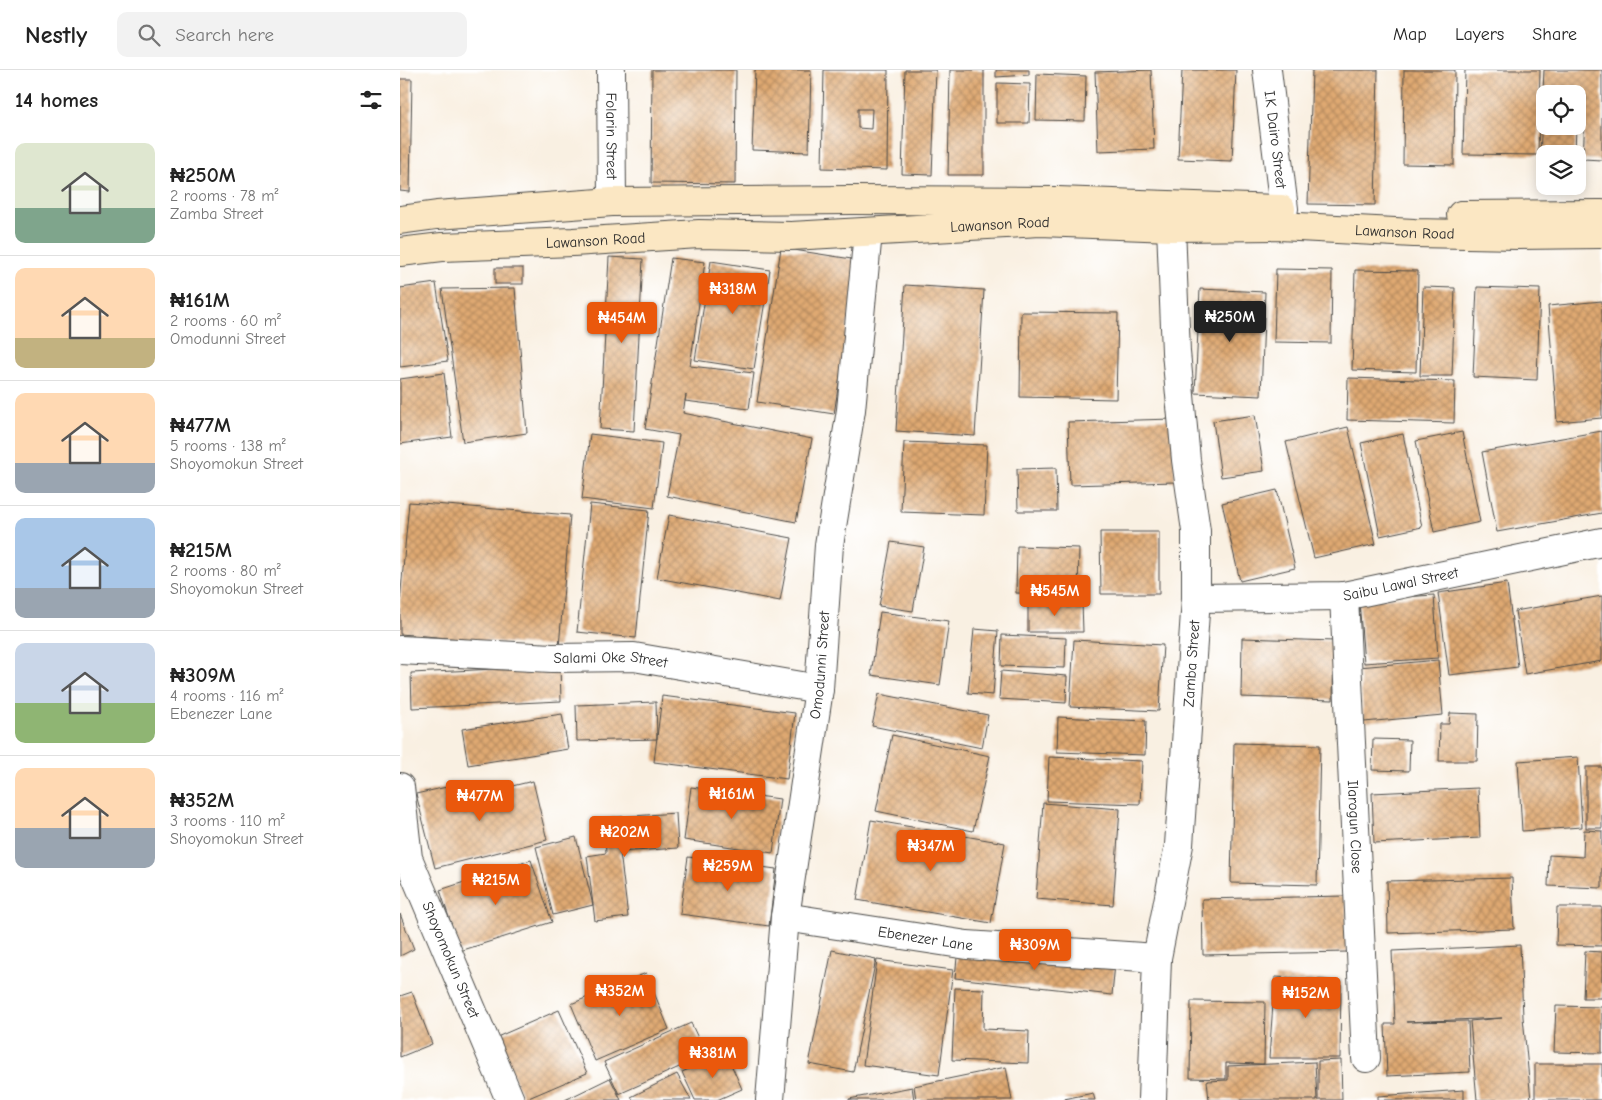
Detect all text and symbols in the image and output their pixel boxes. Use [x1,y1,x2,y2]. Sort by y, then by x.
search box [117,12,467,57]
text: Nestly [25,21,87,49]
icon: search [135,21,163,49]
text: Search here [175,24,274,46]
text: Map [1393,24,1427,45]
text: Layers [1455,24,1504,45]
text: Share [1532,24,1577,45]
map controls [1536,85,1586,195]
button: locate [1536,85,1586,135]
icon: filters [357,86,385,114]
text: 14 homes [15,88,98,112]
street label: I.K Dairo Street [1261,90,1290,190]
street label: Folarin Street [602,92,621,180]
button: layers [1536,145,1586,195]
icon: home [55,163,115,223]
text: ₦250M [170,163,236,187]
text: 2 rooms · 78 m² [170,187,278,205]
text: Zamba Street [170,205,263,223]
street label: Lawanson Road [950,213,1050,236]
street label: Lawanson Road [1354,221,1455,243]
street label: Lawanson Road [545,228,646,252]
pin: ₦318M [698,272,768,315]
text: ₦318M [710,280,756,298]
icon: home [55,288,115,348]
text: ₦161M [170,288,230,312]
pin: ₦250M [1195,300,1265,343]
pin: ₦454M [587,302,657,344]
text: ₦250M [1205,308,1255,326]
text: ₦454M [598,309,646,327]
text: 2 rooms · 60 m² [170,312,281,330]
text: Omodunni Street [170,330,285,348]
icon: home [55,413,115,473]
text: ₦477M [170,413,231,437]
text: 5 rooms · 138 m² [170,437,286,455]
text: Shoyomokun Street [170,455,303,473]
icon: home [55,538,115,598]
text: ₦215M [170,538,232,562]
text: 2 rooms · 80 m² [170,562,281,580]
street label: Saibu Lawal Street [1341,563,1461,605]
pin: ₦545M [1020,574,1090,617]
text: Shoyomokun Street [170,580,303,598]
text: ₦545M [1031,582,1079,600]
street label: Omodunni Street [806,610,833,720]
street label: Zamba Street [1180,619,1204,708]
street label: Salami Oke Street [553,648,670,672]
icon: home [55,663,115,723]
text: ₦309M [170,663,235,687]
text: 4 rooms · 116 m² [170,687,283,705]
text: Ebenezer Lane [170,705,272,723]
pin: ₦161M [697,778,767,820]
pin: ₦477M [445,780,515,822]
street label: Ilarogun Close [1344,780,1366,874]
text: ₦161M [709,785,755,803]
text: ₦477M [457,787,503,805]
icon: home [55,788,115,848]
text: ₦352M [170,788,234,812]
text: 3 rooms · 110 m² [170,812,285,830]
pin: ₦202M [590,816,660,858]
text: ₦202M [600,823,650,841]
text: Shoyomokun Street [170,830,303,848]
pin: ₦347M [896,830,966,872]
text: ₦347M [907,837,955,855]
pin: ₦259M [693,850,763,892]
text: ₦259M [703,857,753,875]
pin: ₦215M [461,864,531,906]
text: ₦215M [472,871,520,889]
street label: Shoyomokun Street [418,899,484,1022]
street label: Ebenezer Lane [877,922,974,954]
pin: ₦309M [1000,928,1070,971]
text: ₦309M [1010,936,1060,954]
pin: ₦352M [585,974,655,1017]
pin: ₦152M [1271,976,1341,1019]
text: ₦352M [596,982,644,1000]
text: ₦152M [1282,984,1330,1002]
pin: ₦381M [678,1036,748,1079]
text: ₦381M [690,1044,736,1062]

